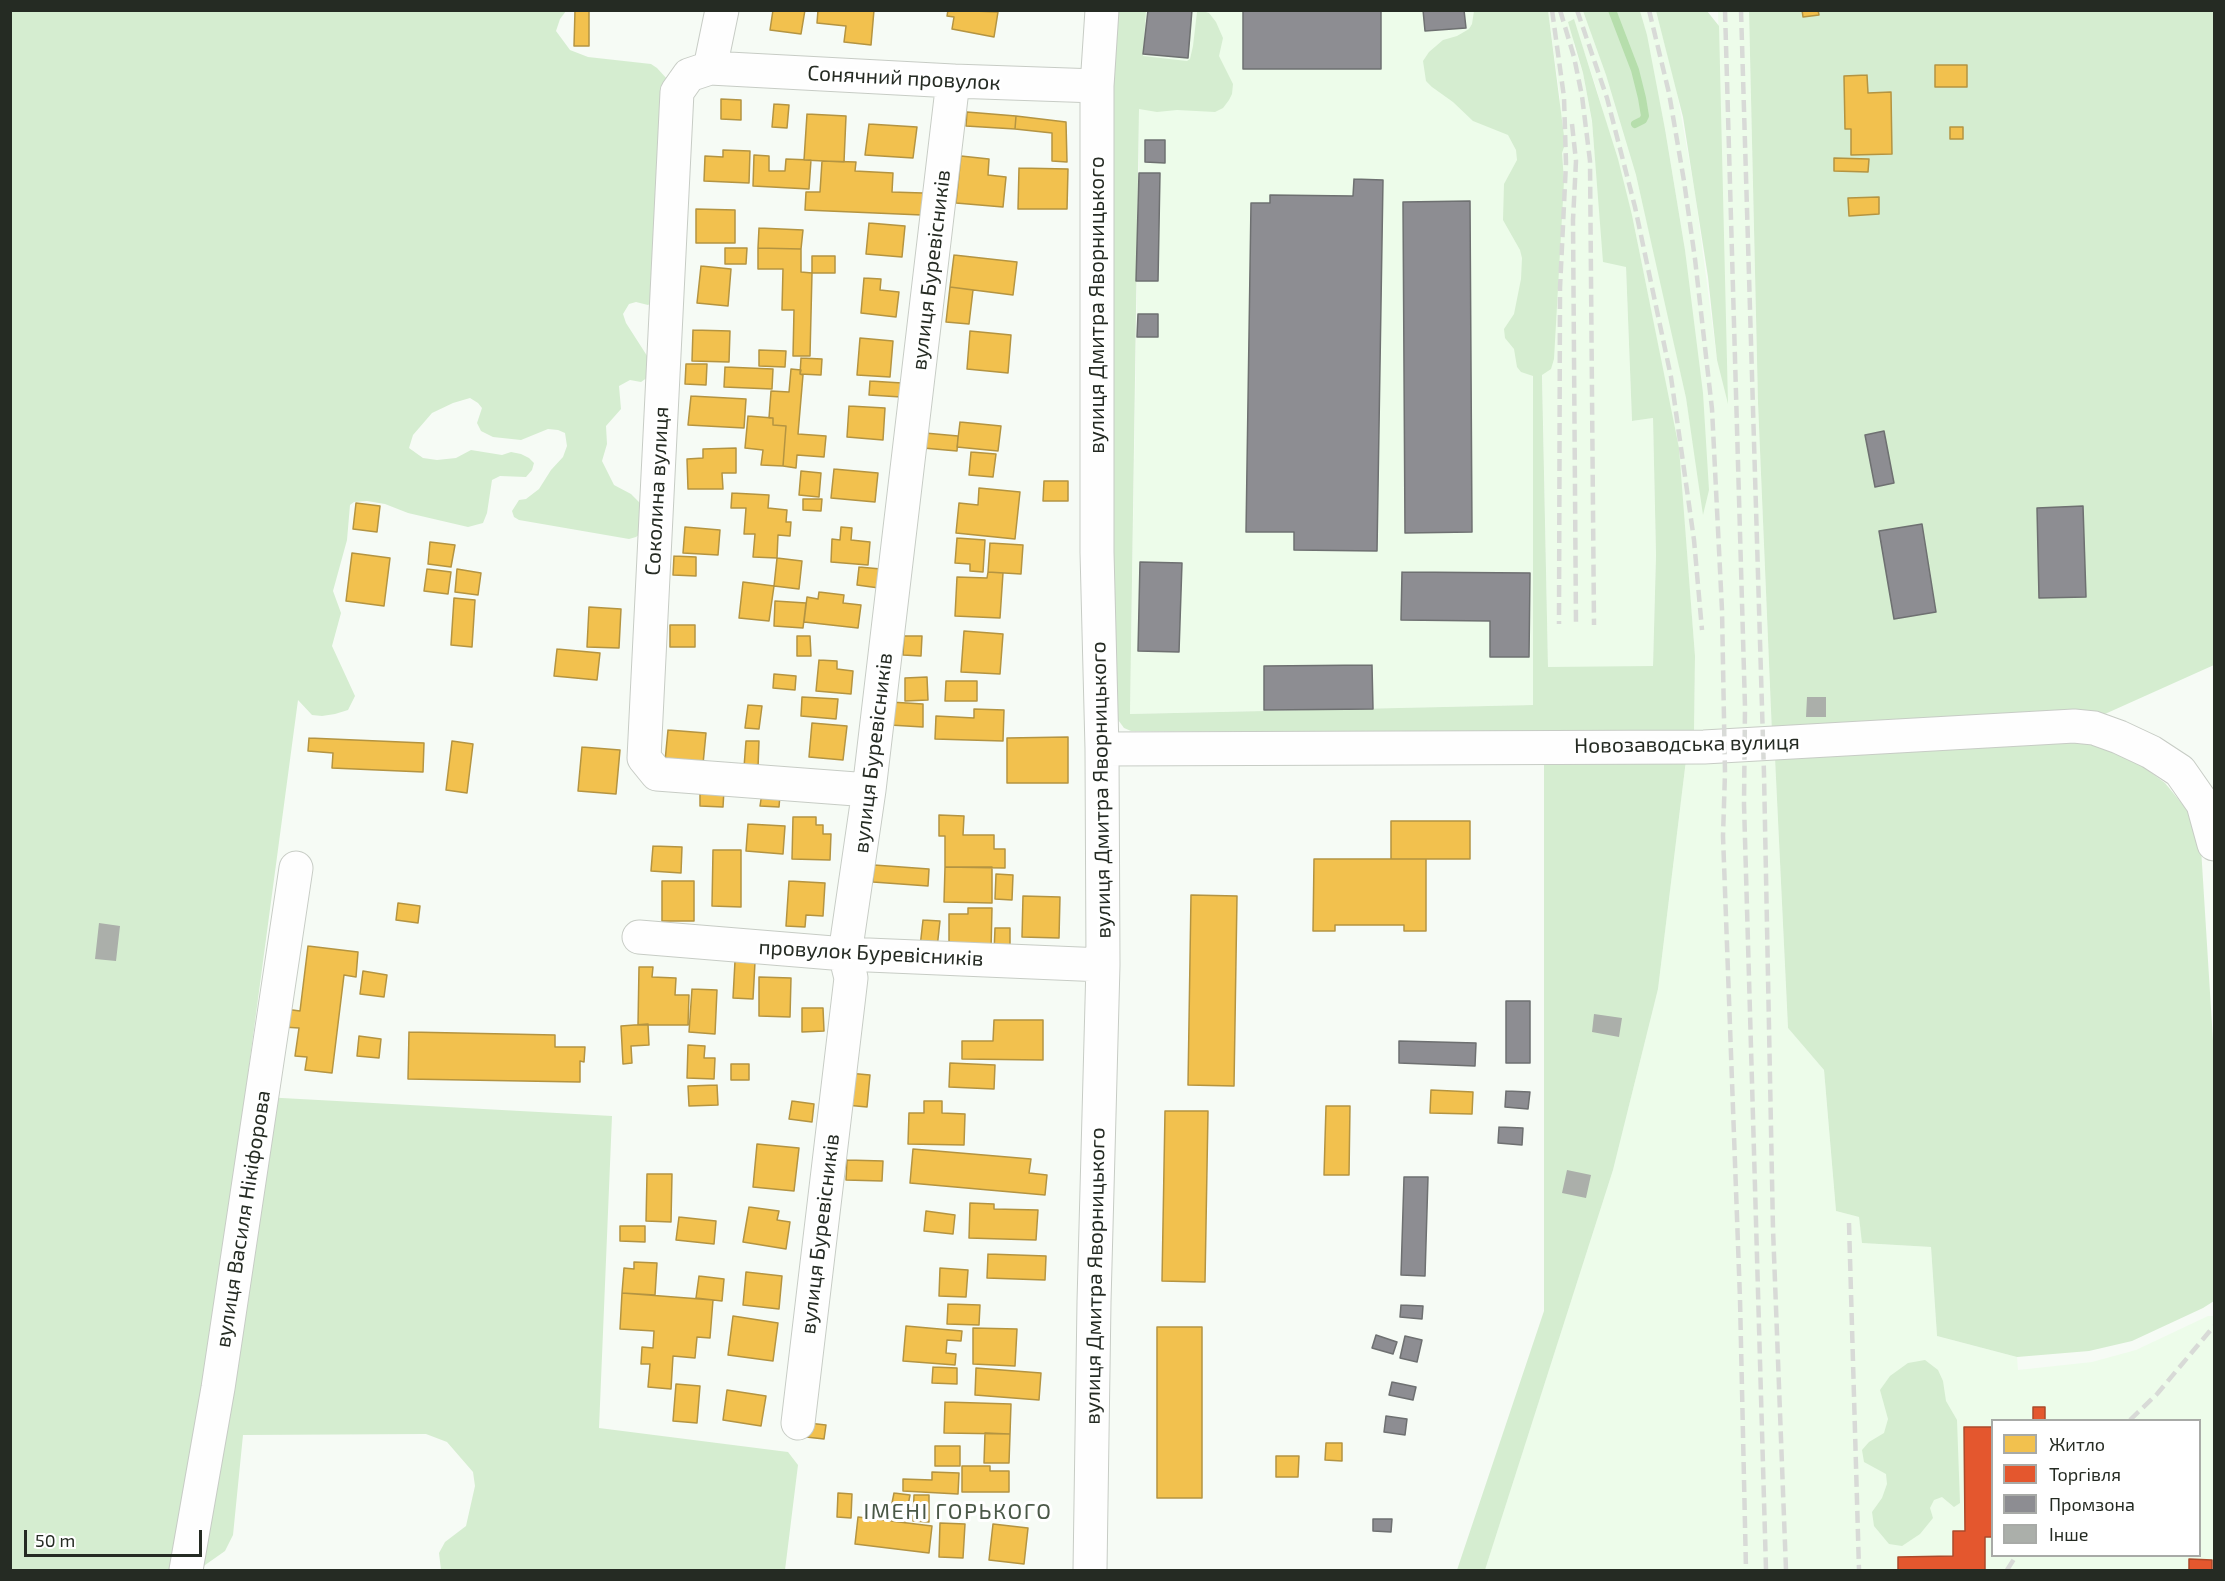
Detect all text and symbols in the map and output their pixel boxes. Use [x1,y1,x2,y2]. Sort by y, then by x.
street label: Сонячний провулок [807,60,1001,96]
street label: вулиця Дмитра Яворницького [1084,156,1110,454]
street label: вулиця Буревісників [906,168,956,372]
street label: Соколина вулиця [640,406,674,576]
street label: вулиця Дмитра Яворницького [1086,641,1116,939]
street label: вулиця Буревісників [848,651,898,855]
street label: Новозаводська вулиця [1574,729,1800,759]
street label: провулок Буревісників [758,935,984,971]
street label: вулиця Василя Нікіфорова [210,1089,276,1349]
street label: вулиця Дмитра Яворницького [1080,1127,1110,1425]
street label: вулиця Буревісників [795,1132,845,1336]
legend [1991,1419,2201,1557]
text: Житло [2049,1433,2105,1455]
text: Торгівля [2049,1463,2121,1485]
text: Промзона [2049,1493,2135,1515]
district label: ІМЕНІ ГОРЬКОГО [863,1499,1053,1525]
scale bar [27,1518,206,1556]
text: Інше [2049,1523,2088,1545]
text: 50 m [35,1529,75,1551]

